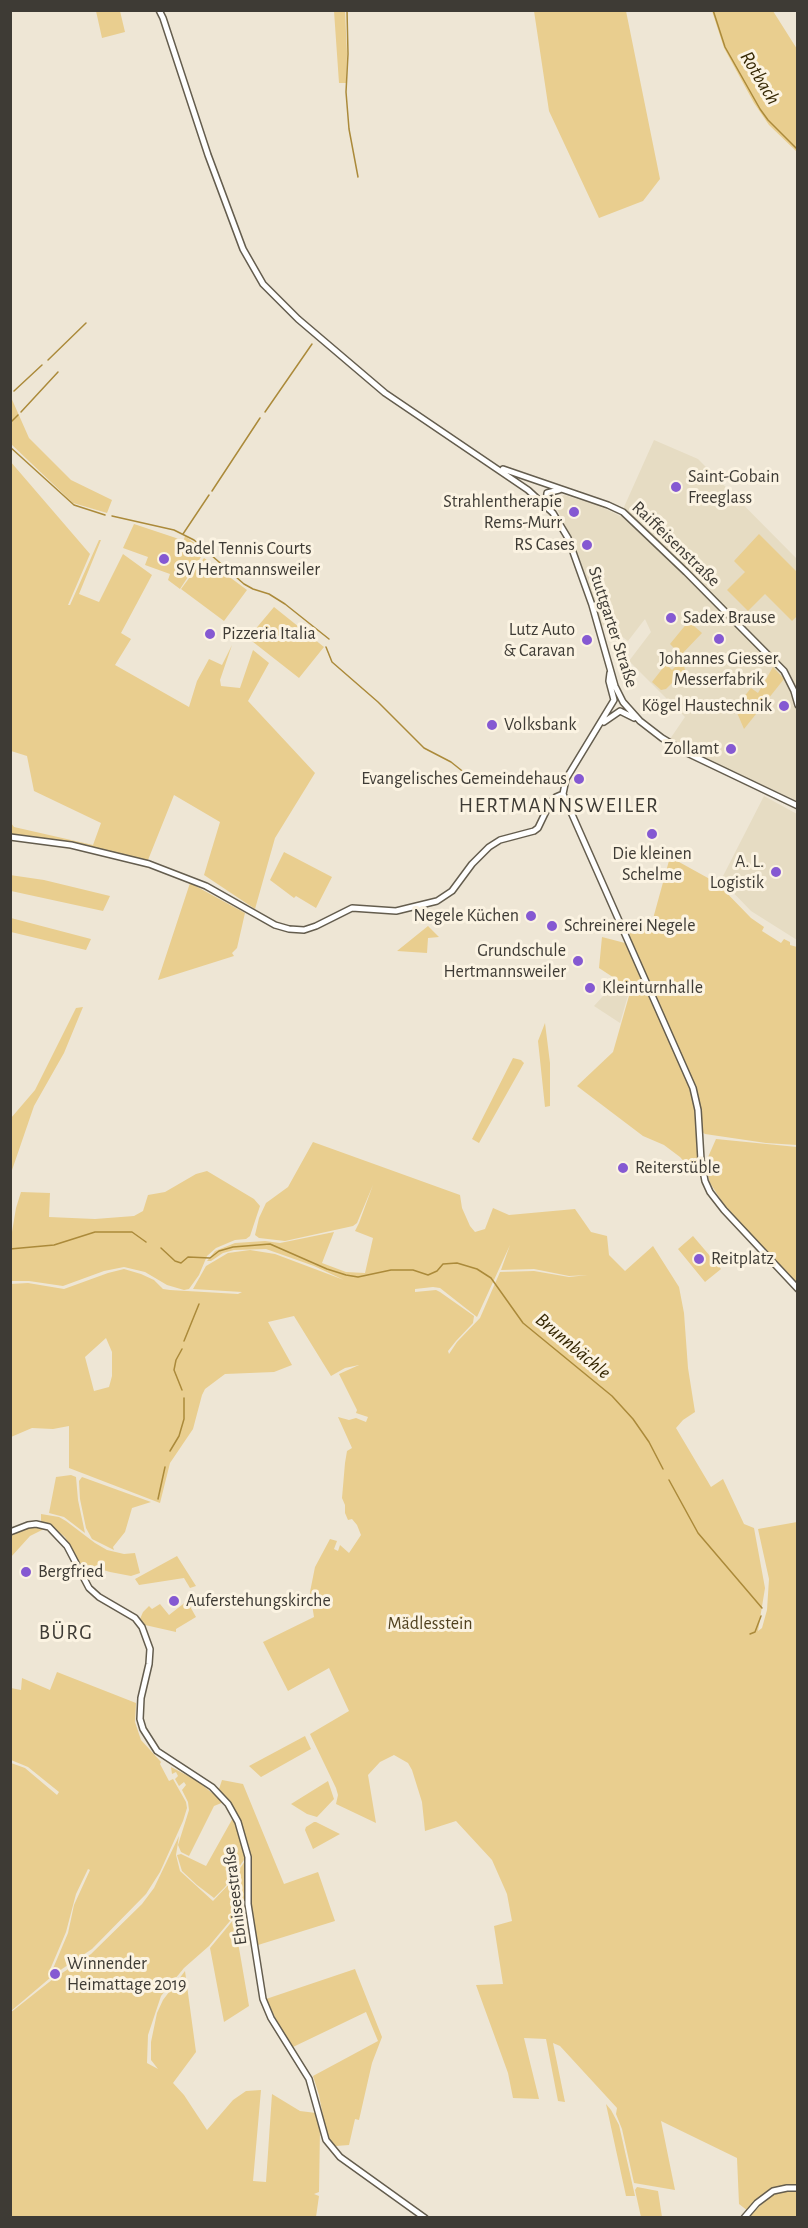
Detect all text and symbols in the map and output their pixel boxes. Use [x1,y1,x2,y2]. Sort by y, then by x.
water label: Rotbach [735,47,785,109]
place label: Saint-Gobain Freeglass [688,466,780,508]
marker: Saint-Gobain Freeglass [669,480,683,494]
place label: Strahlentherapie Rems-Murr [443,491,562,534]
street label: Raiffeisenstraße [627,497,725,591]
marker: Strahlentherapie Rems-Murr [567,505,581,519]
place label: RS Cases [514,534,575,556]
place label: Padel Tennis Courts SV Hertmannsweiler [176,538,320,580]
marker: RS Cases [580,538,594,552]
marker: Padel Tennis Courts SV Hertmannsweiler [157,552,171,566]
street label: Stuttgarter Straße [583,564,643,690]
place label: Sadex Brause [683,607,775,629]
marker: Sadex Brause [664,611,678,625]
place label: Lutz Auto & Caravan [504,619,575,662]
place label: Pizzeria Italia [222,623,316,645]
marker: Pizzeria Italia [203,627,217,641]
marker: Johannes Giesser Messerfabrik [712,632,726,646]
marker: Lutz Auto & Caravan [580,633,594,647]
place label: Johannes Giesser Messerfabrik [660,648,778,690]
place label: Kögel Haustechnik [641,695,772,717]
marker: Kögel Haustechnik [777,699,791,713]
place label: Volksbank [504,714,576,736]
marker: Volksbank [485,718,499,732]
place label: Zollamt [664,738,719,760]
marker: Zollamt [724,742,738,756]
place label: Evangelisches Gemeindehaus [361,768,567,790]
marker: Evangelisches Gemeindehaus [572,772,586,786]
district label: HERTMANNSWEILER [459,793,659,819]
marker: Die kleinen Schelme [645,827,659,841]
place label: Die kleinen Schelme [612,843,692,886]
place label: A. L. Logistik [710,851,764,894]
marker: A. L. Logistik [769,865,783,879]
place label: Negele Küchen [414,905,519,927]
marker: Negele Küchen [524,909,538,923]
place label: Schreinerei Negele [564,915,696,937]
marker: Schreinerei Negele [545,919,559,933]
place label: Grundschule Hertmannsweiler [444,940,566,982]
marker: Grundschule Hertmannsweiler [571,954,585,968]
place label: Kleinturnhalle [602,977,703,999]
marker: Kleinturnhalle [583,981,597,995]
place label: Reiterstüble [635,1157,720,1179]
marker: Reiterstüble [616,1161,630,1175]
place label: Reitplatz [711,1248,774,1270]
marker: Reitplatz [692,1252,706,1266]
water label: Brunnbächle [530,1308,616,1384]
place label: Bergfried [38,1561,104,1583]
marker: Bergfried [19,1565,33,1579]
place label: Auferstehungskirche [186,1590,331,1612]
marker: Auferstehungskirche [167,1594,181,1608]
park label: Mädlesstein [387,1613,473,1635]
district label: BÜRG [39,1620,93,1646]
street label: Ebniseestraße [218,1845,252,1947]
place label: Winnender Heimattage 2019 [67,1953,187,1996]
marker: Winnender Heimattage 2019 [48,1967,62,1981]

